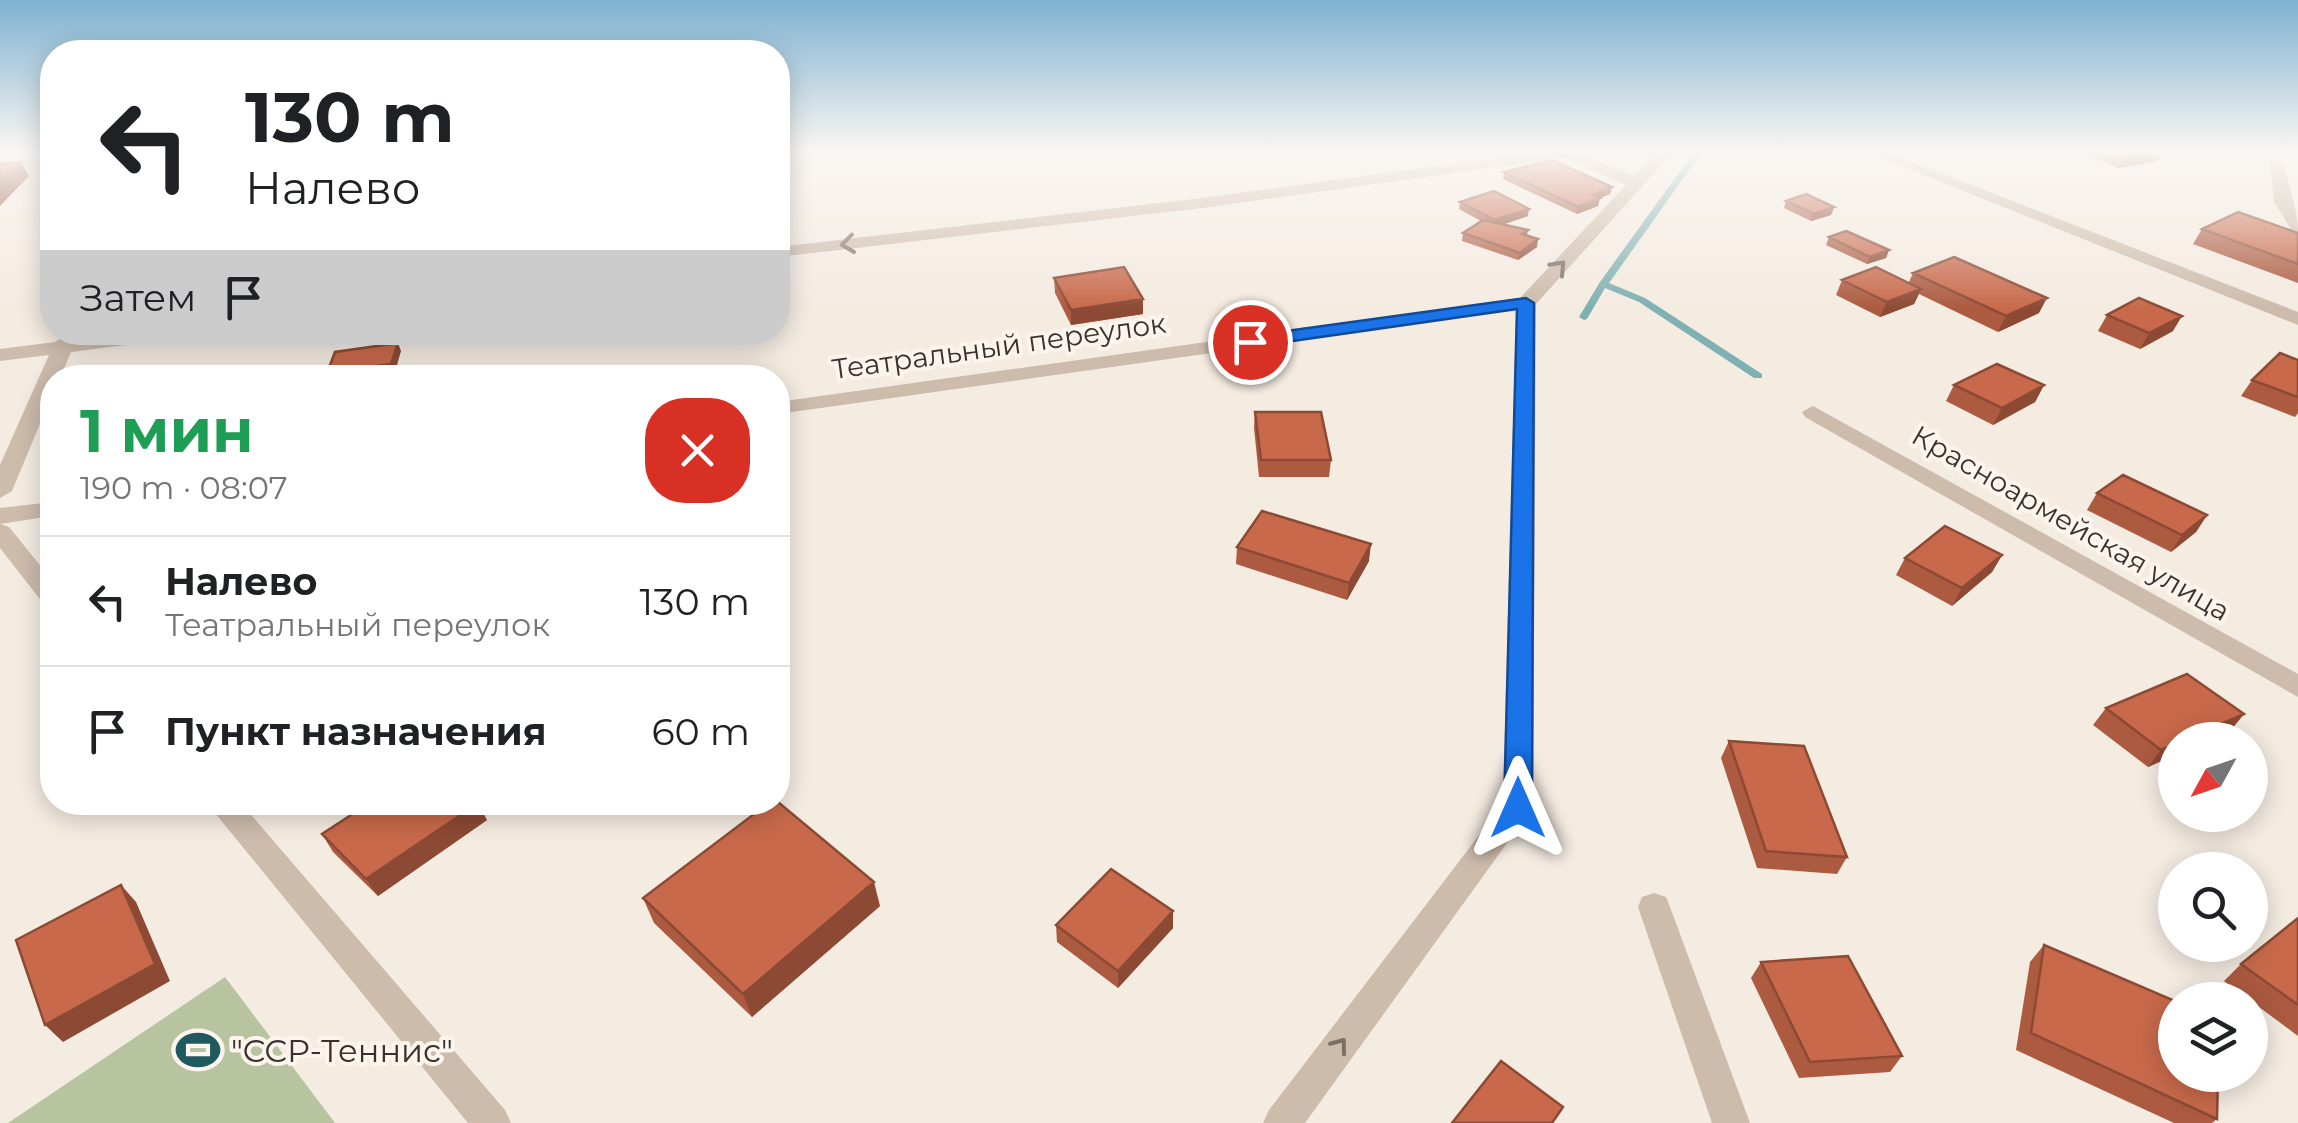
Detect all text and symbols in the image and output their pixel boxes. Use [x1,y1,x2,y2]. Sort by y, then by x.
text: 130 m [245,74,455,160]
icon: left [80,80,210,210]
text: Налево [245,160,420,215]
one-way arrow [840,233,856,254]
one-way arrow [1547,260,1565,279]
icon: arrive [216,270,271,325]
text: Затем [80,274,196,321]
pin [1208,300,1293,385]
street label: Театральный переулок [830,306,1168,386]
icon: arrive [1223,315,1278,370]
text: 1 мин [80,394,254,467]
button: close [645,398,750,503]
street label: Красноармейская улица [1906,418,2236,628]
text: 190 m · 08:07 [80,468,288,507]
text: Налево [165,558,317,605]
icon: left [80,574,135,629]
text: 130 m [639,578,750,625]
text: Театральный переулок [165,605,550,644]
icon: arrive [80,704,135,759]
text: Пункт назначения [165,708,547,755]
text: 60 m [651,708,750,755]
north arrow [2158,722,2268,832]
map controls [2158,722,2268,1092]
position arrow [1466,756,1570,860]
button: search [2158,852,2268,962]
button: layers [2158,982,2268,1092]
sports icon: "ССР-Теннис" [174,1026,222,1074]
place label: "ССР-Теннис" [231,1031,453,1070]
one-way arrow [1329,1038,1346,1056]

